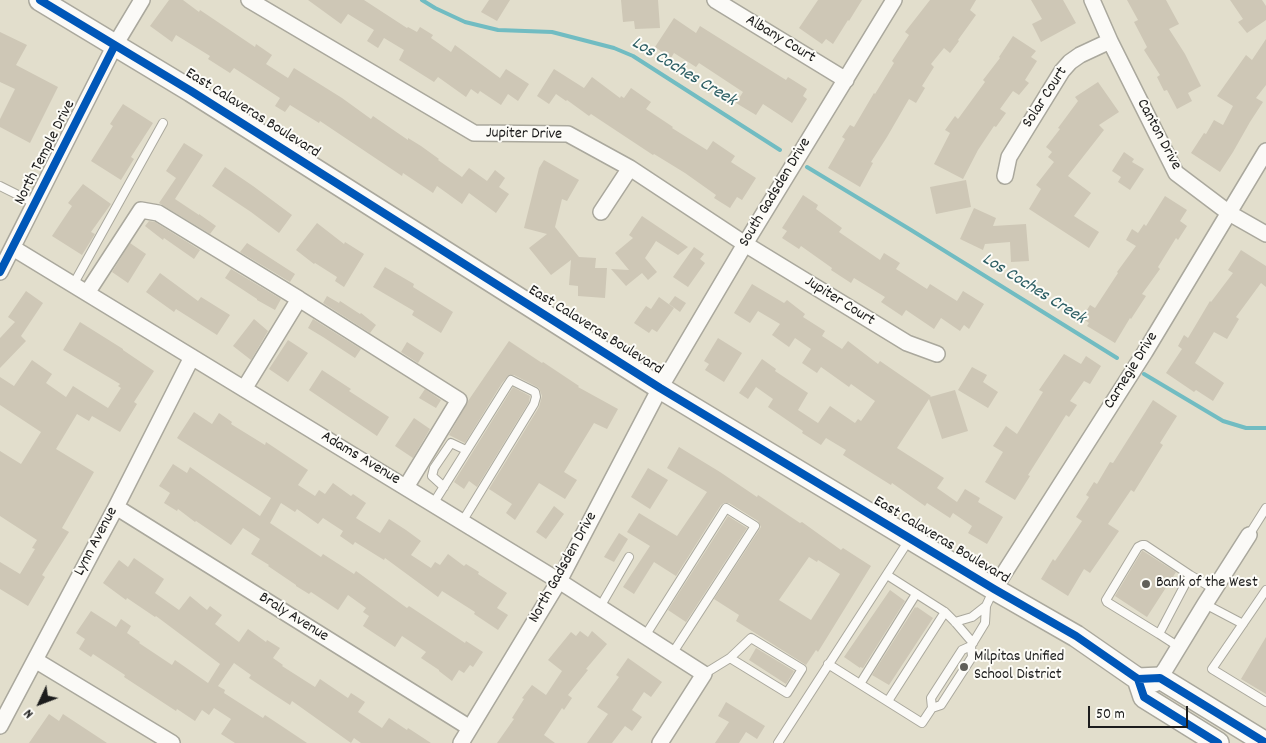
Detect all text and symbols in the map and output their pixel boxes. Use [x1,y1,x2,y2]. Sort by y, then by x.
street label: Albany Court [742,12,818,68]
water label: Los Coches Creek [627,33,739,113]
street label: Solar Court [1019,64,1073,132]
street label: East Calaveras Boulevard [181,65,323,163]
street label: Canton Drive [1131,96,1185,174]
street label: North Temple Drive [11,97,81,209]
street label: Jupiter Drive [486,125,562,145]
street label: South Gadsden Drive [736,135,816,251]
water label: Los Coches Creek [977,250,1089,330]
street label: Jupiter Court [800,273,878,331]
street label: East Calaveras Boulevard [524,282,666,380]
street label: Carnegie Drive [1101,329,1163,413]
street label: Adams Avenue [317,428,403,490]
street label: East Calaveras Boulevard [869,493,1013,589]
street label: Lynn Avenue [71,504,123,580]
street label: North Gadsden Drive [526,509,602,627]
place label: Bank of the West [1156,574,1258,594]
marker: Bank of the West [1140,578,1152,590]
street label: Braly Avenue [255,589,331,647]
place label: Milpitas Unified School District [974,648,1064,686]
marker: Milpitas Unified School District [958,661,970,673]
north arrow [15,678,65,728]
scale bar [1091,696,1191,728]
text: N [19,704,39,723]
text: 50 m [1096,704,1125,726]

